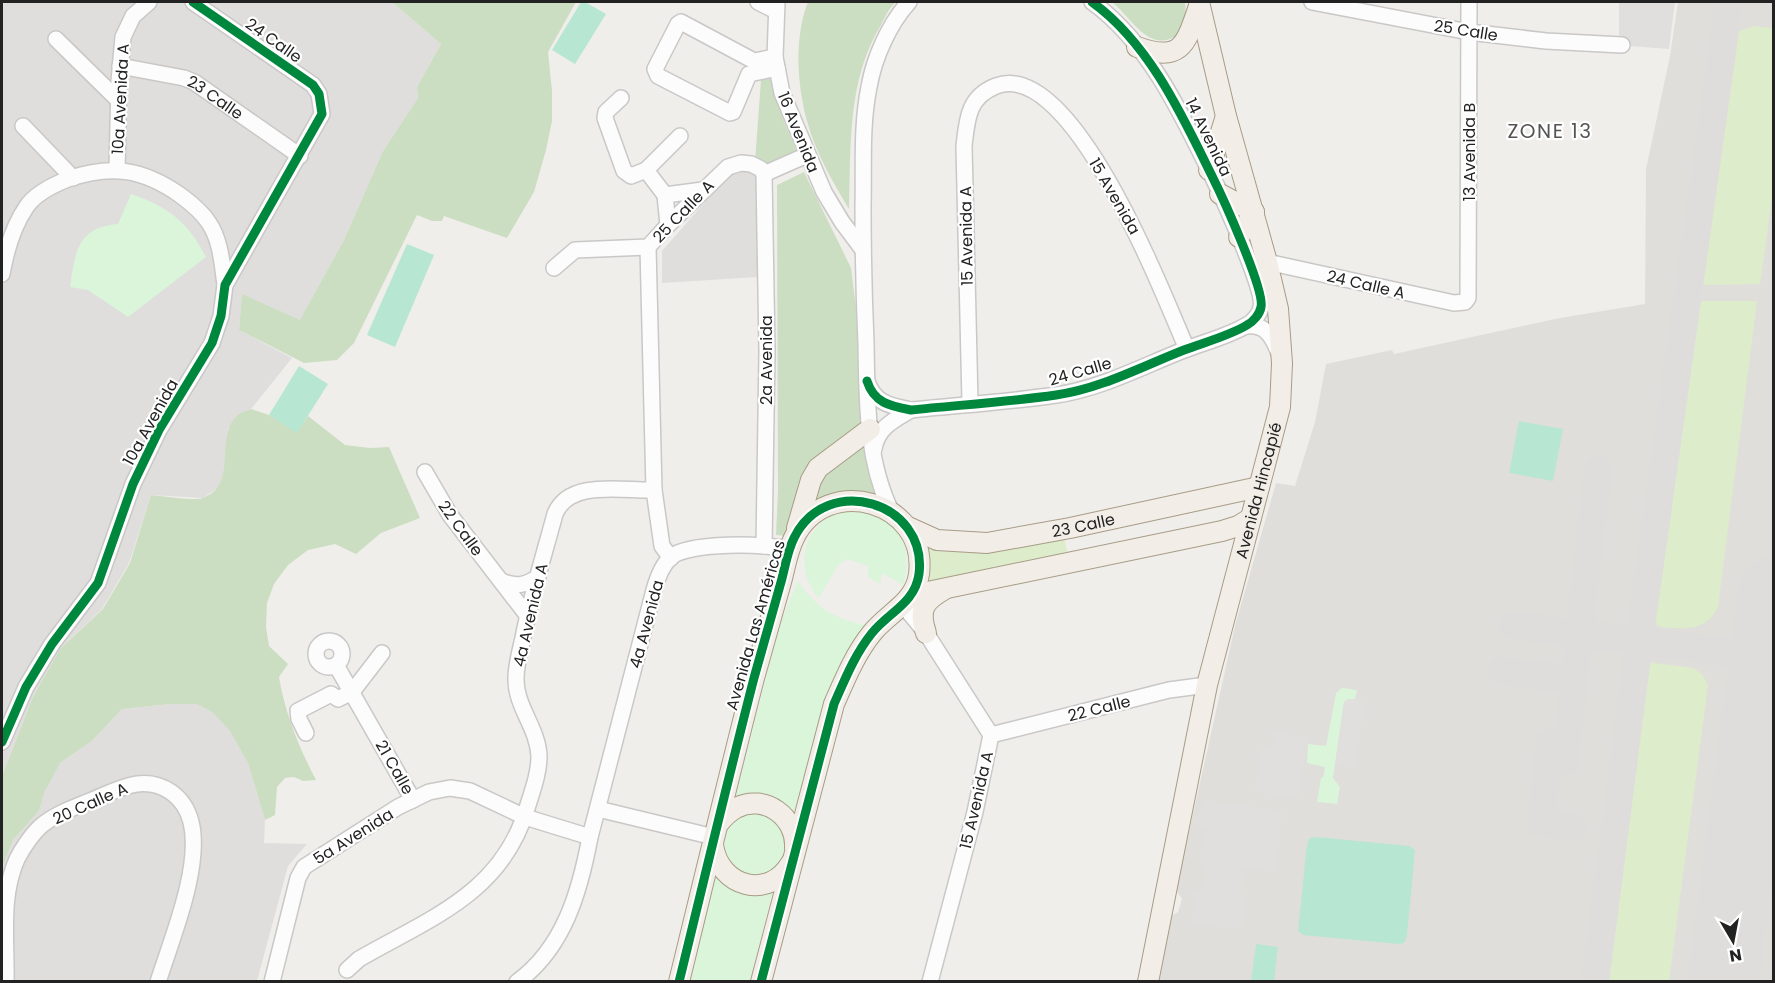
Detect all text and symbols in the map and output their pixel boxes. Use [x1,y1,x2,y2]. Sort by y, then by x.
street label: 24 Calle [241,12,307,68]
street label: 25 Calle [1432,14,1500,47]
street label: 10a Avenida A [106,43,135,155]
street label: 23 Calle [184,70,248,125]
street label: 16 Avenida [772,88,825,176]
street label: 14 Avenida [1180,94,1238,180]
street label: 13 Avenida B [1458,103,1481,201]
district label: ZONE 13 [1508,117,1592,145]
street label: 15 Avenida [1083,154,1146,239]
street label: 25 Calle A [647,175,719,248]
street label: 15 Avenida A [954,186,979,286]
street label: 24 Calle A [1325,264,1407,305]
street label: 2a Avenida [755,315,778,405]
street label: 24 Calle [1046,352,1114,391]
street label: 10a Avenida [117,375,184,470]
street label: Avenida Hincapié [1230,420,1288,561]
street label: 22 Calle [433,496,489,561]
street label: 23 Calle [1050,508,1117,543]
street label: Avenida Las Américas [720,537,791,713]
street label: 4a Avenida A [507,561,554,669]
street label: 4a Avenida [624,577,669,671]
street label: 22 Calle [1065,690,1133,727]
street label: 21 Calle [370,736,419,799]
street label: 15 Avenida A [954,749,999,851]
street label: 20 Calle A [49,777,131,830]
street label: 5a Avenida [309,803,398,870]
north arrow [1703,911,1763,971]
text: N [1728,943,1743,968]

